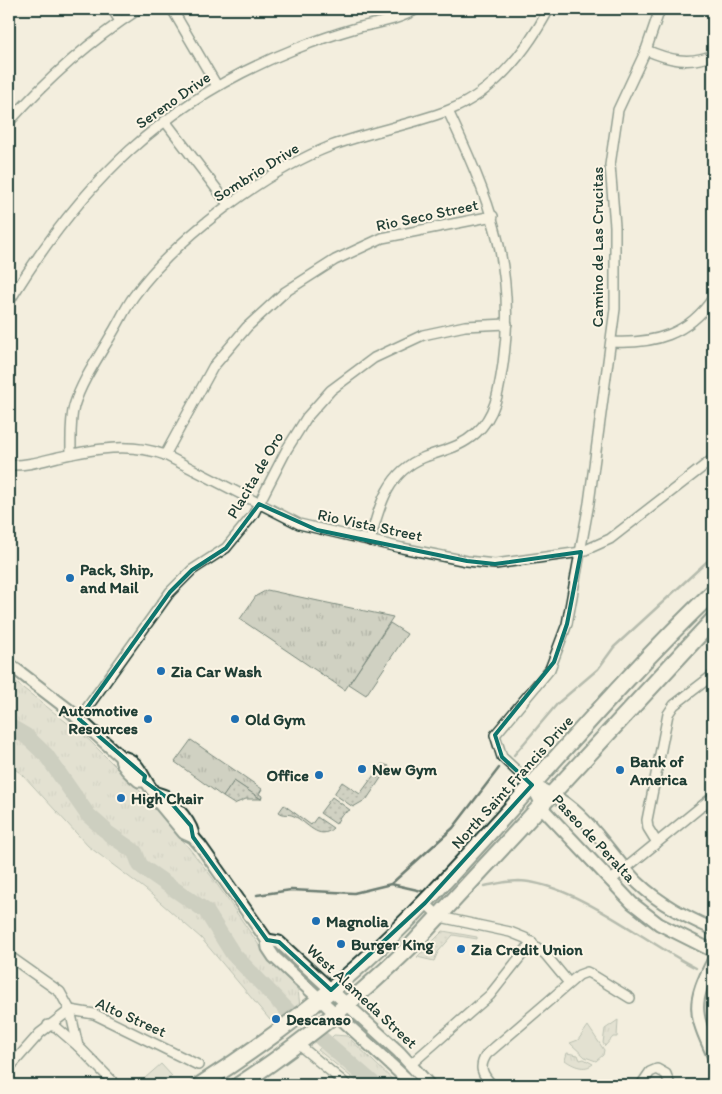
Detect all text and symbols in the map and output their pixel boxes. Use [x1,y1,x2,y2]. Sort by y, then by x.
street label: Sereno Drive [132,67,214,133]
street label: Sombrio Drive [210,138,302,206]
street label: Camino de Las Crucitas [588,167,607,327]
street label: Rio Seco Street [374,195,480,235]
street label: Placita de Oro [223,428,287,522]
street label: Rio Vista Street [316,505,424,545]
place label: Pack, Ship, and Mail [80,560,154,597]
marker: Pack, Ship, and Mail [64,572,76,584]
place label: Zia Car Wash [171,662,262,681]
marker: Zia Car Wash [155,665,167,677]
place label: Automotive Resources [58,701,138,738]
place label: Old Gym [245,710,306,730]
street label: North Saint Francis Drive [447,711,577,853]
marker: Automotive Resources [142,713,154,725]
marker: Old Gym [229,713,241,725]
place label: Bank of America [629,752,688,789]
place label: New Gym [372,760,437,780]
marker: New Gym [356,763,368,775]
marker: Bank of America [614,764,626,776]
place label: Office [267,766,309,785]
marker: Office [313,769,325,781]
place label: High Chair [131,789,204,809]
street label: Paseo de Peralta [548,790,640,886]
marker: High Chair [115,792,127,804]
place label: Magnolia [326,912,389,932]
marker: Magnolia [310,915,322,927]
place label: Burger King [351,935,435,955]
marker: Burger King [335,938,347,950]
street label: West Alameda Street [303,940,421,1052]
place label: Zia Credit Union [471,940,583,959]
marker: Zia Credit Union [455,943,467,955]
street label: Alto Street [93,993,169,1041]
place label: Descanso [286,1010,351,1029]
marker: Descanso [270,1013,282,1025]

